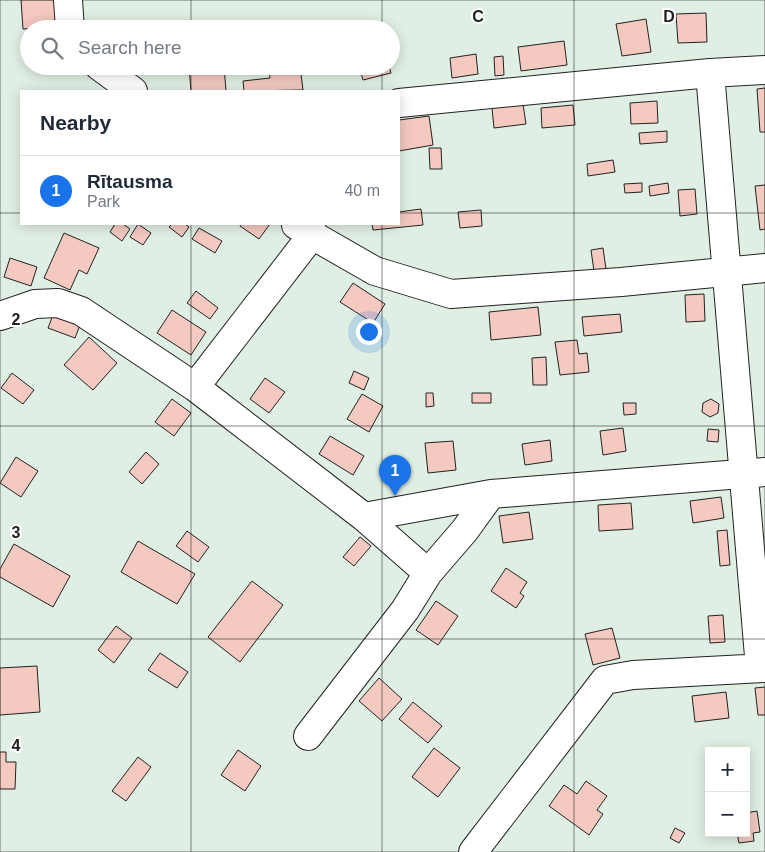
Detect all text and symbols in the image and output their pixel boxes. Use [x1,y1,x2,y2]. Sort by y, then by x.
text: C [472,8,484,25]
text: D [663,8,675,25]
search box [20,20,400,75]
icon: search [38,34,66,62]
text: Search here [78,37,182,58]
text: Nearby [40,111,111,134]
text: Rītausma [87,171,173,192]
text: 1 [52,182,60,199]
text: 40 m [344,182,380,199]
text: Park [87,193,120,210]
text: 2 [12,311,21,328]
your location [356,319,382,345]
pin: 1 [379,455,411,496]
text: 3 [12,524,21,541]
text: 4 [12,737,21,754]
map controls [705,747,750,837]
button: + [705,747,750,792]
button: − [705,792,750,837]

